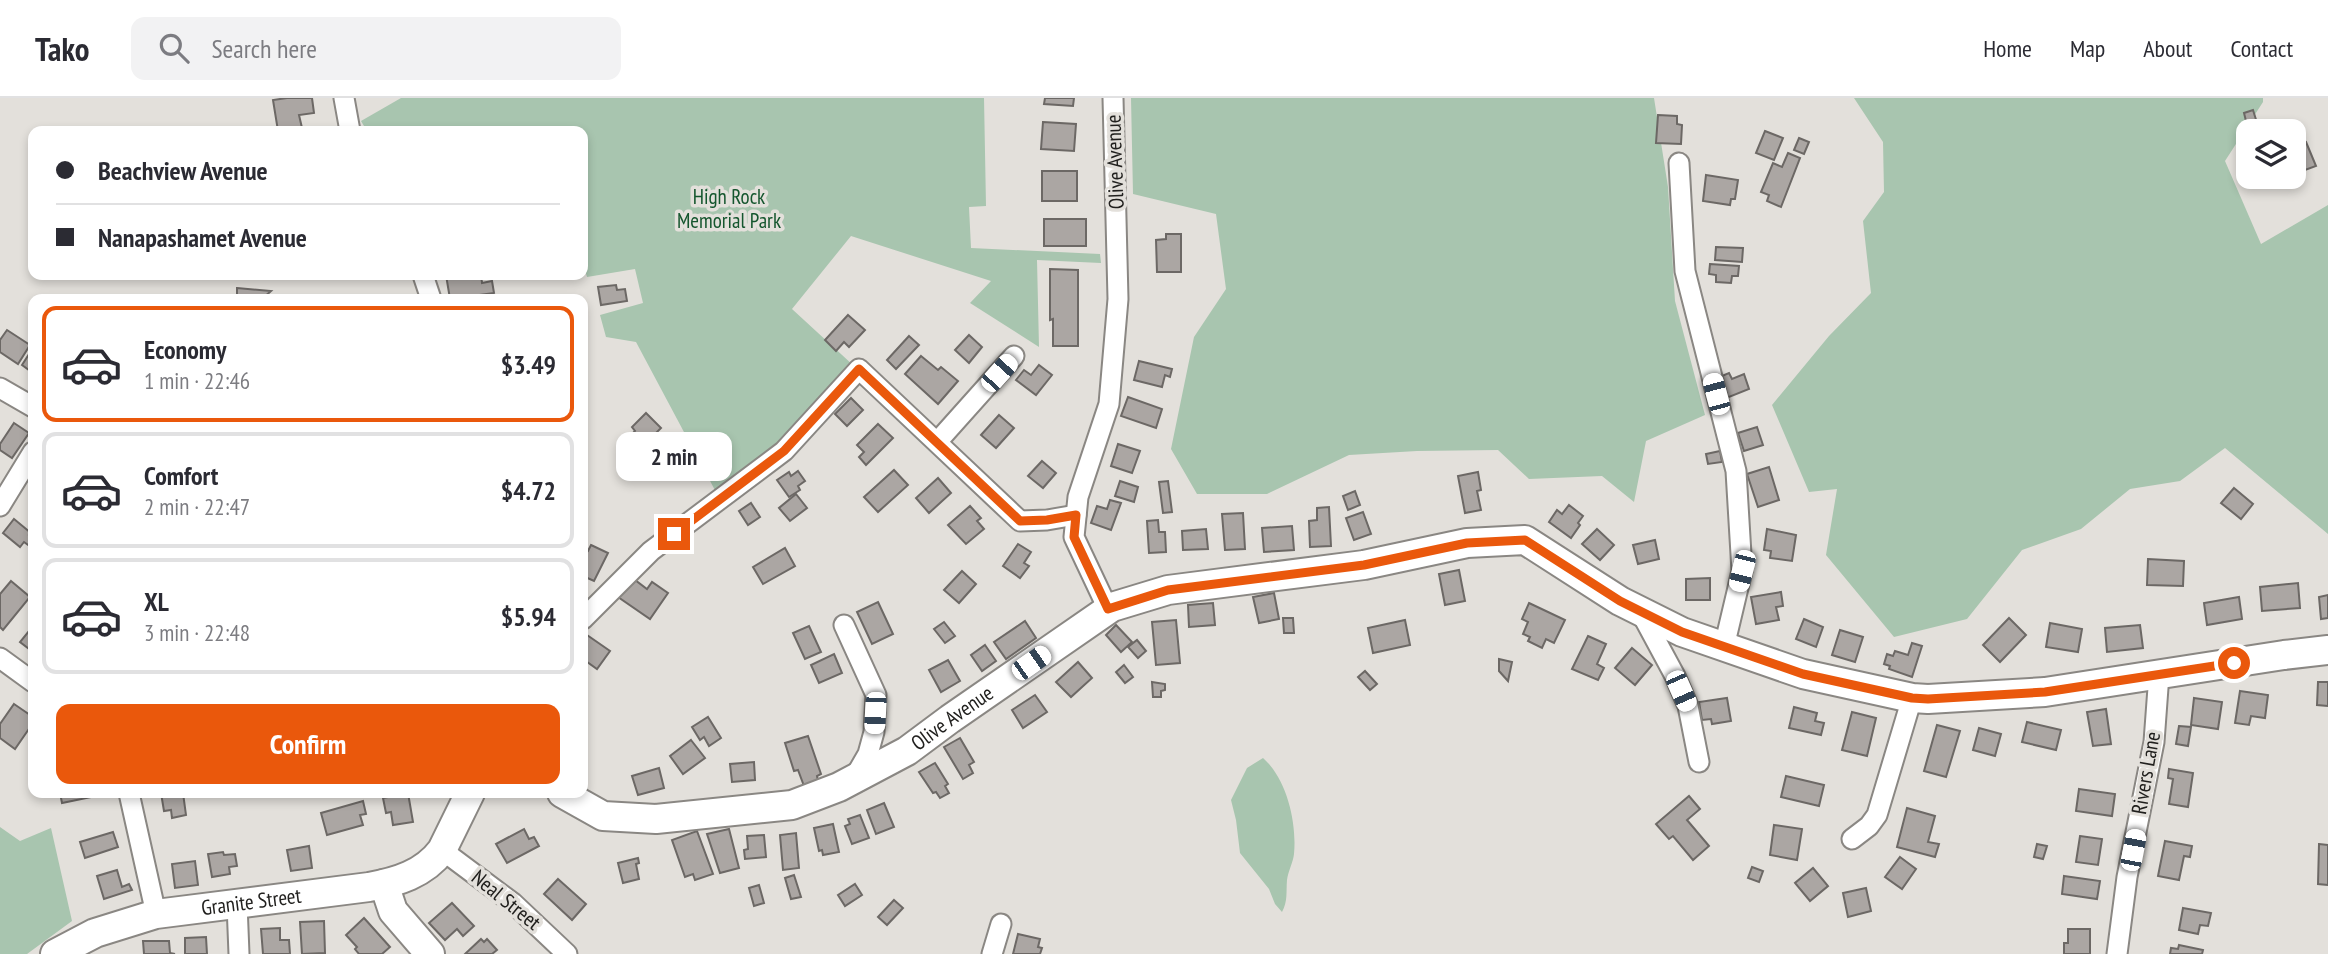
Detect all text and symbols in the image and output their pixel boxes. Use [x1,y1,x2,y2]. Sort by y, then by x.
search box [131,17,621,80]
text: Tako [35,27,89,70]
icon: search [155,29,193,67]
text: Search here [211,32,317,65]
text: Home [1983,33,2032,64]
text: Map [2070,33,2105,64]
text: About [2143,33,2192,64]
text: Contact [2230,33,2293,64]
street label: Olive Avenue [1099,114,1130,210]
map controls [2236,119,2306,189]
button: layers [2236,119,2306,189]
text: Beachview Avenue [98,154,268,187]
park label: High Rock Memorial Park [677,183,781,234]
text: Nanapashamet Avenue [98,221,307,254]
icon: car [60,333,123,396]
text: Economy [144,333,226,366]
text: $3.49 [501,348,556,381]
car [978,350,1021,396]
text: 1 min · 22:46 [144,366,250,395]
car [1701,371,1732,417]
callout: 2 min [616,432,732,482]
text: 2 min [651,442,697,471]
icon: car [60,459,123,522]
text: Comfort [144,459,218,492]
text: $4.72 [501,474,556,507]
text: 2 min · 22:47 [144,492,250,521]
route end [658,518,690,550]
car [1727,548,1758,594]
icon: car [60,585,123,648]
text: XL [144,585,169,618]
text: $5.94 [501,600,556,633]
text: 3 min · 22:48 [144,618,250,647]
car [1008,642,1055,684]
route start [2218,647,2250,679]
car [1663,668,1700,714]
street label: Olive Avenue [905,679,998,756]
car [864,691,887,735]
button: Confirm [56,704,560,784]
street label: Rivers Lane [2125,729,2166,816]
car [2119,827,2148,873]
street label: Neal Street [466,864,547,936]
street label: Granite Street [200,882,303,921]

